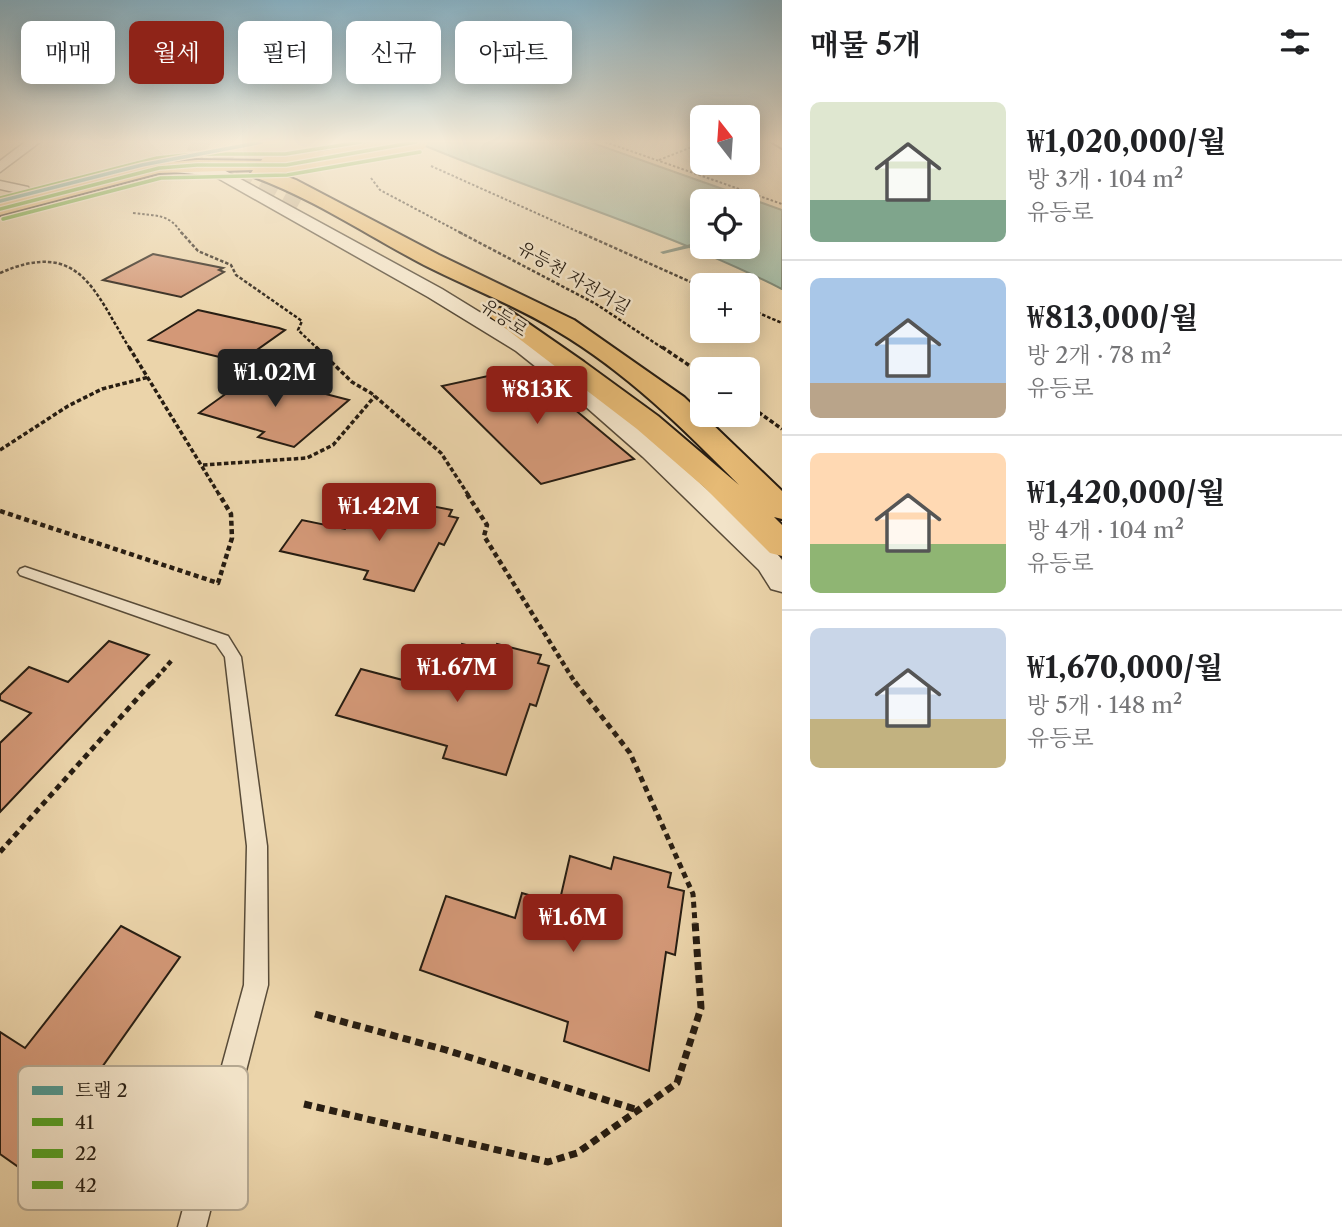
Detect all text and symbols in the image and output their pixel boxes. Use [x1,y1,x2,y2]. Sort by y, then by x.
chip: 매매 [21,21,115,84]
chip: 월세 [129,21,224,84]
chip: 필터 [238,21,332,84]
chip: 신규 [346,21,441,84]
chip: 아파트 [455,21,572,84]
icon: filters [1276,23,1314,61]
text: 매물 5개 [810,26,921,63]
north arrow [690,105,760,175]
map controls [690,105,760,427]
text: ₩1,020,000/월 [1027,123,1227,160]
icon: home [866,130,950,214]
text: 방 3개 · 104 m² [1027,165,1183,193]
button: locate [690,189,760,259]
text: 유등로 [1027,198,1094,226]
street label: 유등천 자전거길 [514,237,634,319]
button: + [690,273,760,343]
street label: 유등로 [476,294,532,342]
text: ₩813,000/월 [1027,299,1199,336]
icon: home [866,306,950,390]
text: 방 2개 · 78 m² [1027,341,1171,369]
pin: ₩1.02M [218,350,332,409]
button: − [690,357,760,427]
text: ₩1.02M [234,358,316,386]
pin: ₩813K [488,366,586,426]
text: 유등로 [1027,374,1094,402]
text: ₩813K [502,375,572,403]
text: ₩1,420,000/월 [1027,474,1226,511]
icon: home [866,481,950,565]
pin: ₩1.42M [322,484,436,543]
text: ₩1.42M [338,492,420,520]
text: 방 4개 · 104 m² [1027,516,1184,544]
text: 유등로 [1027,549,1094,577]
pin: ₩1.67M [400,644,514,704]
text: ₩1,670,000/월 [1027,649,1223,686]
text: ₩1.67M [417,653,497,681]
icon: home [866,656,950,740]
text: 방 5개 · 148 m² [1027,691,1182,719]
text: 유등로 [1027,724,1094,752]
pin: ₩1.6M [524,894,622,954]
text: ₩1.6M [539,903,607,931]
legend [18,1066,248,1210]
text: 트램 2 [75,1079,128,1102]
text: 41 [75,1111,94,1134]
text: 22 [75,1142,97,1165]
text: 42 [75,1174,97,1197]

